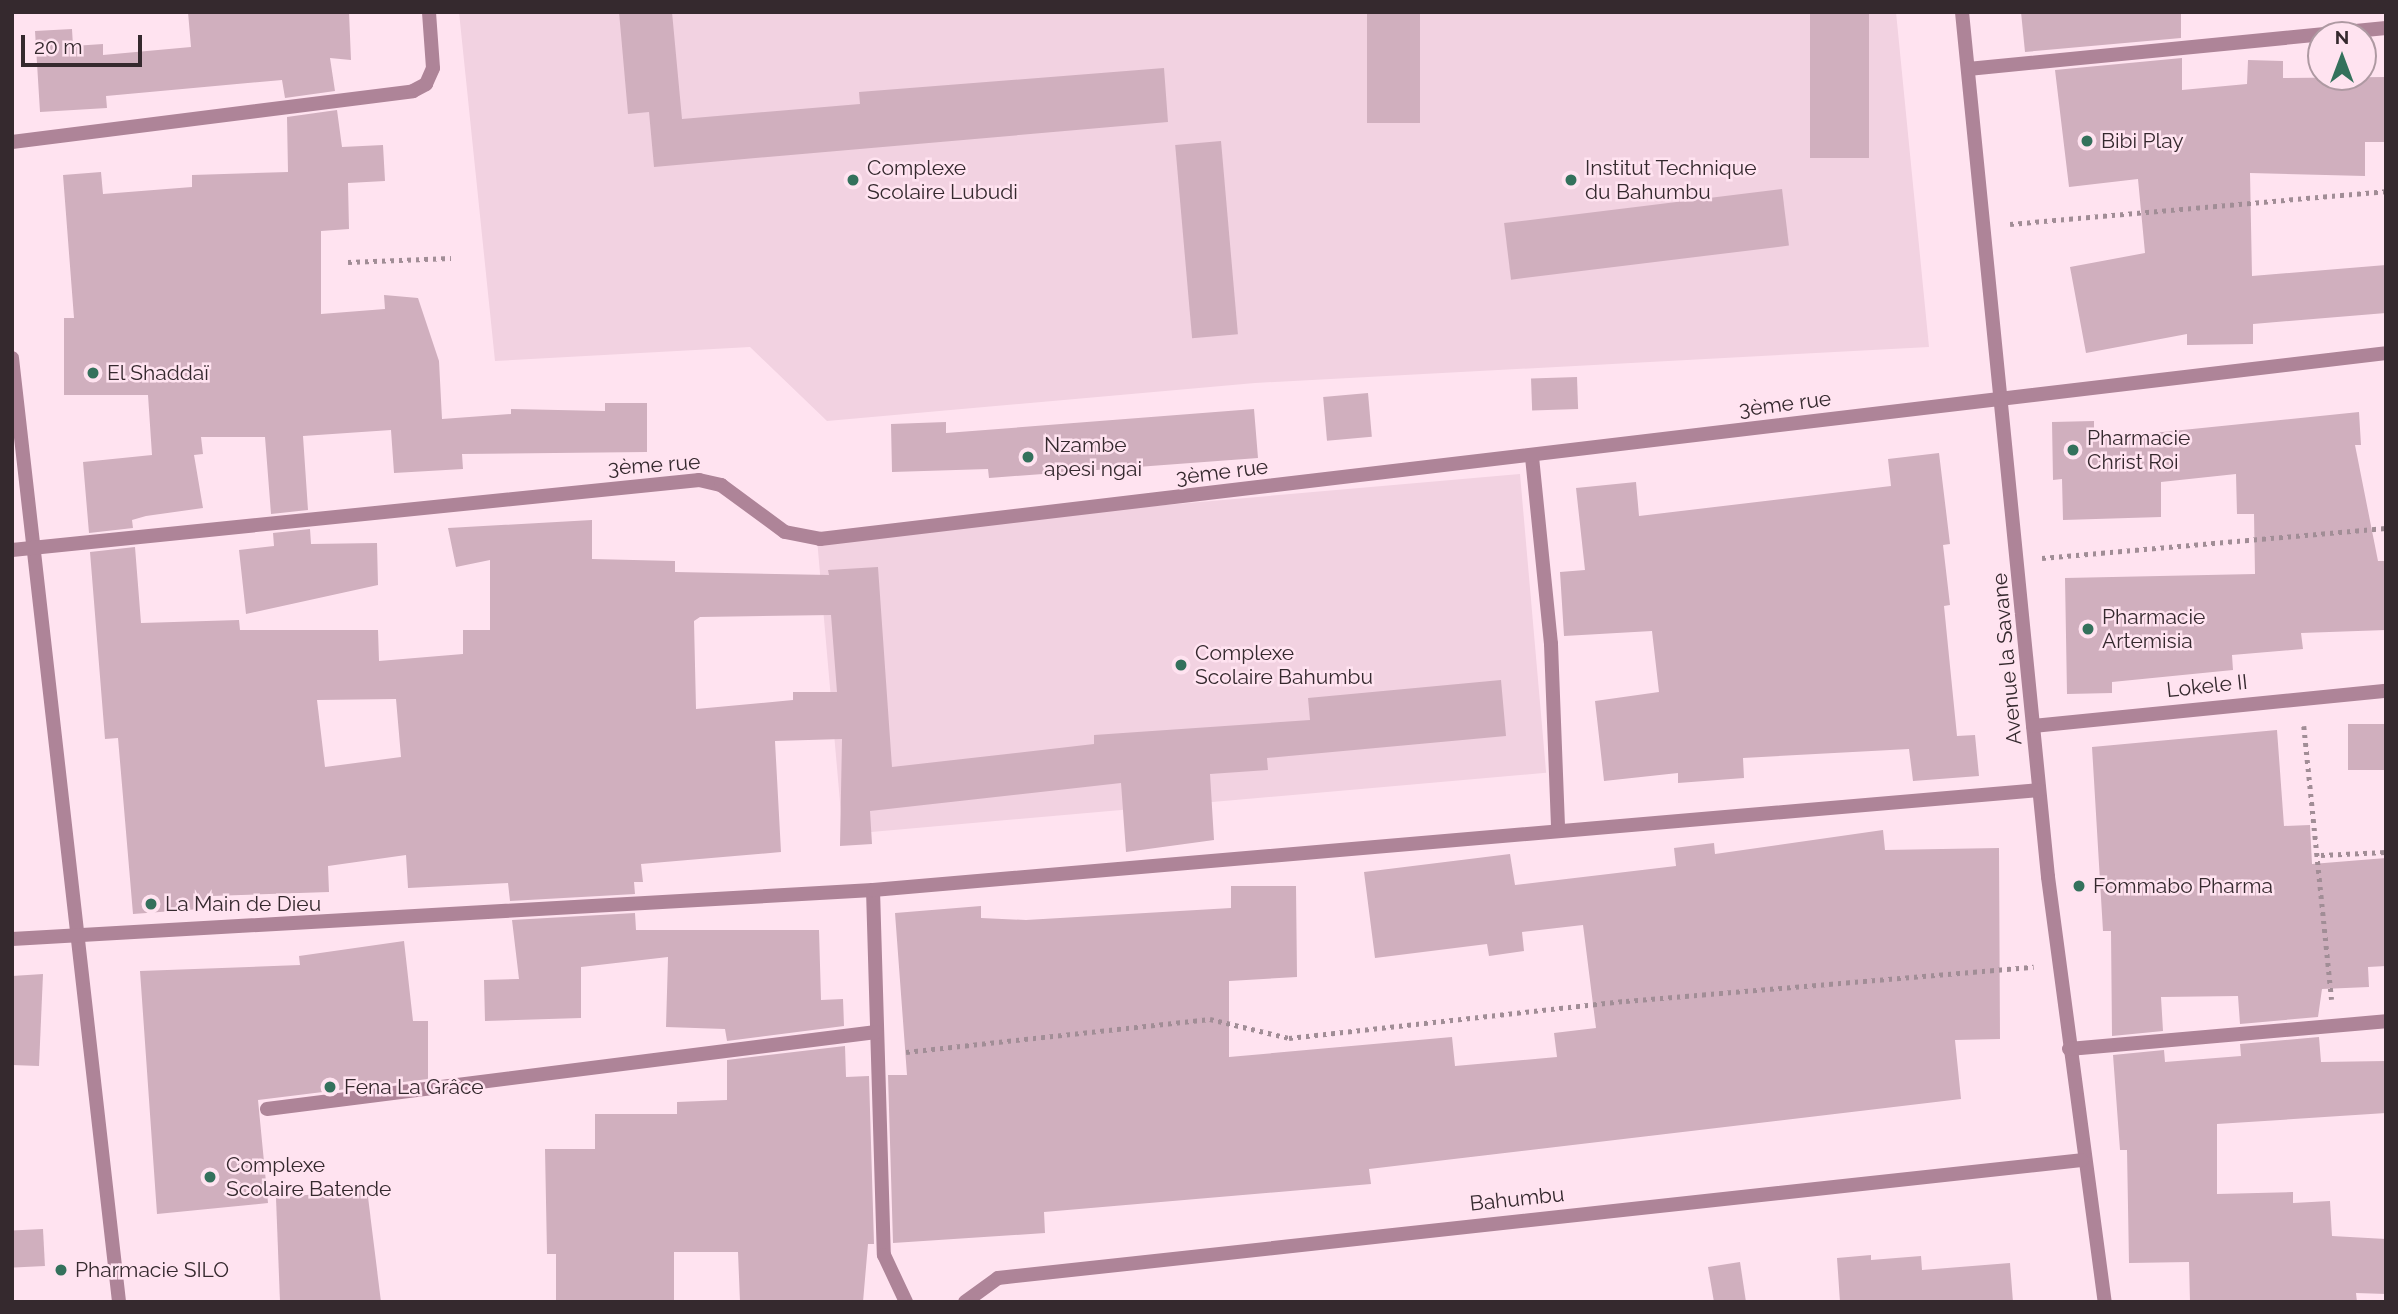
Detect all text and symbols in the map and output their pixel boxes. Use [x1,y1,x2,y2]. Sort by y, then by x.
scale bar [24,21,145,65]
north arrow [2307,21,2377,91]
text: N [2335,26,2349,48]
text: 20 m [34,34,82,59]
place label: Bibi Play [2101,128,2184,154]
marker: Bibi Play [2079,133,2095,149]
place label: Complexe Scolaire Lubudi [867,155,1018,205]
place label: Institut Technique du Bahumbu [1585,155,1757,205]
marker: Complexe Scolaire Lubudi [845,172,861,188]
marker: Institut Technique du Bahumbu [1563,172,1579,188]
place label: El Shaddaï [107,360,209,386]
marker: El Shaddaï [85,365,101,381]
street label: 3ème rue [1737,386,1833,422]
place label: Pharmacie Christ Roi [2087,425,2190,475]
place label: Nzambe apesi ngai [1044,432,1142,482]
marker: Pharmacie Christ Roi [2065,442,2081,458]
marker: Nzambe apesi ngai [1018,447,1038,467]
street label: 3ème rue [607,449,701,481]
street label: 3ème rue [1174,454,1270,490]
street label: Avenue la Savane [1987,572,2027,746]
place label: Pharmacie Artemisia [2102,604,2205,654]
marker: Pharmacie Artemisia [2080,621,2096,637]
place label: Complexe Scolaire Bahumbu [1195,640,1373,690]
marker: Complexe Scolaire Bahumbu [1173,657,1189,673]
street label: Lokele II [2165,669,2249,703]
place label: Fommabo Pharma [2093,873,2273,899]
marker: Fommabo Pharma [2071,878,2087,894]
place label: La Main de Dieu [165,891,321,917]
marker: La Main de Dieu [143,896,159,912]
place label: Fena La Grâce [344,1074,484,1100]
marker: Fena La Grâce [322,1079,338,1095]
place label: Complexe Scolaire Batende [226,1152,391,1202]
marker: Complexe Scolaire Batende [200,1167,220,1187]
street label: Bahumbu [1469,1182,1565,1216]
place label: Pharmacie SILO [75,1257,229,1283]
marker: Pharmacie SILO [53,1262,69,1278]

